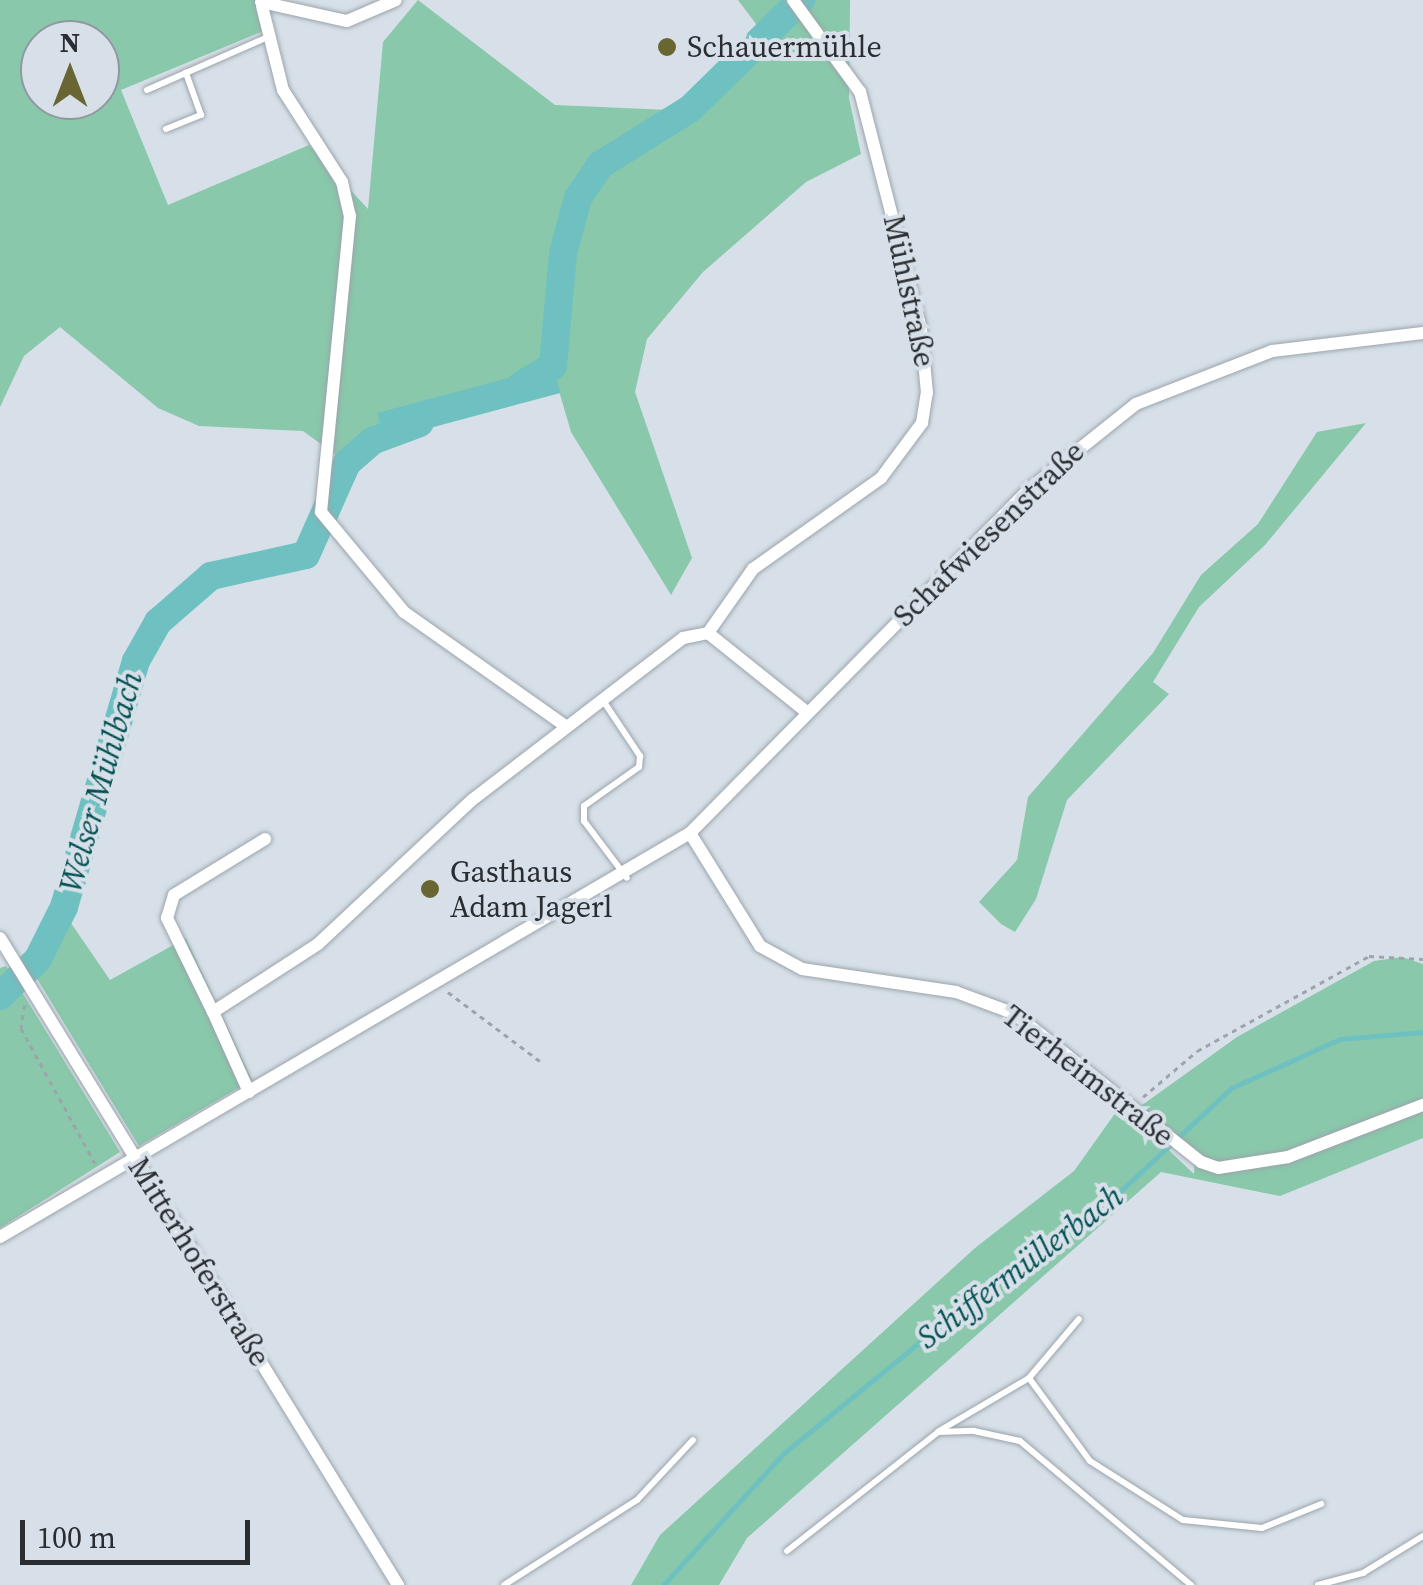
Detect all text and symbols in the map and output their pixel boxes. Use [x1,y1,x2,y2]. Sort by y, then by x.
north arrow [20,20,120,120]
text: N [60,23,80,61]
place label: Schauermühle [687,29,882,65]
marker: Schauermühle [656,36,678,58]
street label: Mühlstraße [875,212,943,370]
street label: Schafwiesenstraße [886,434,1092,634]
water label: Welser Mühlbach [51,667,151,897]
place label: Gasthaus Adam Jagerl [450,854,612,924]
marker: Gasthaus Adam Jagerl [419,878,441,900]
street label: Tierheimstraße [995,998,1181,1154]
street label: Mitterhoferstraße [120,1151,278,1373]
water label: Schiffermüllerbach [909,1177,1131,1357]
scale bar [25,1500,255,1562]
text: 100 m [37,1517,116,1558]

